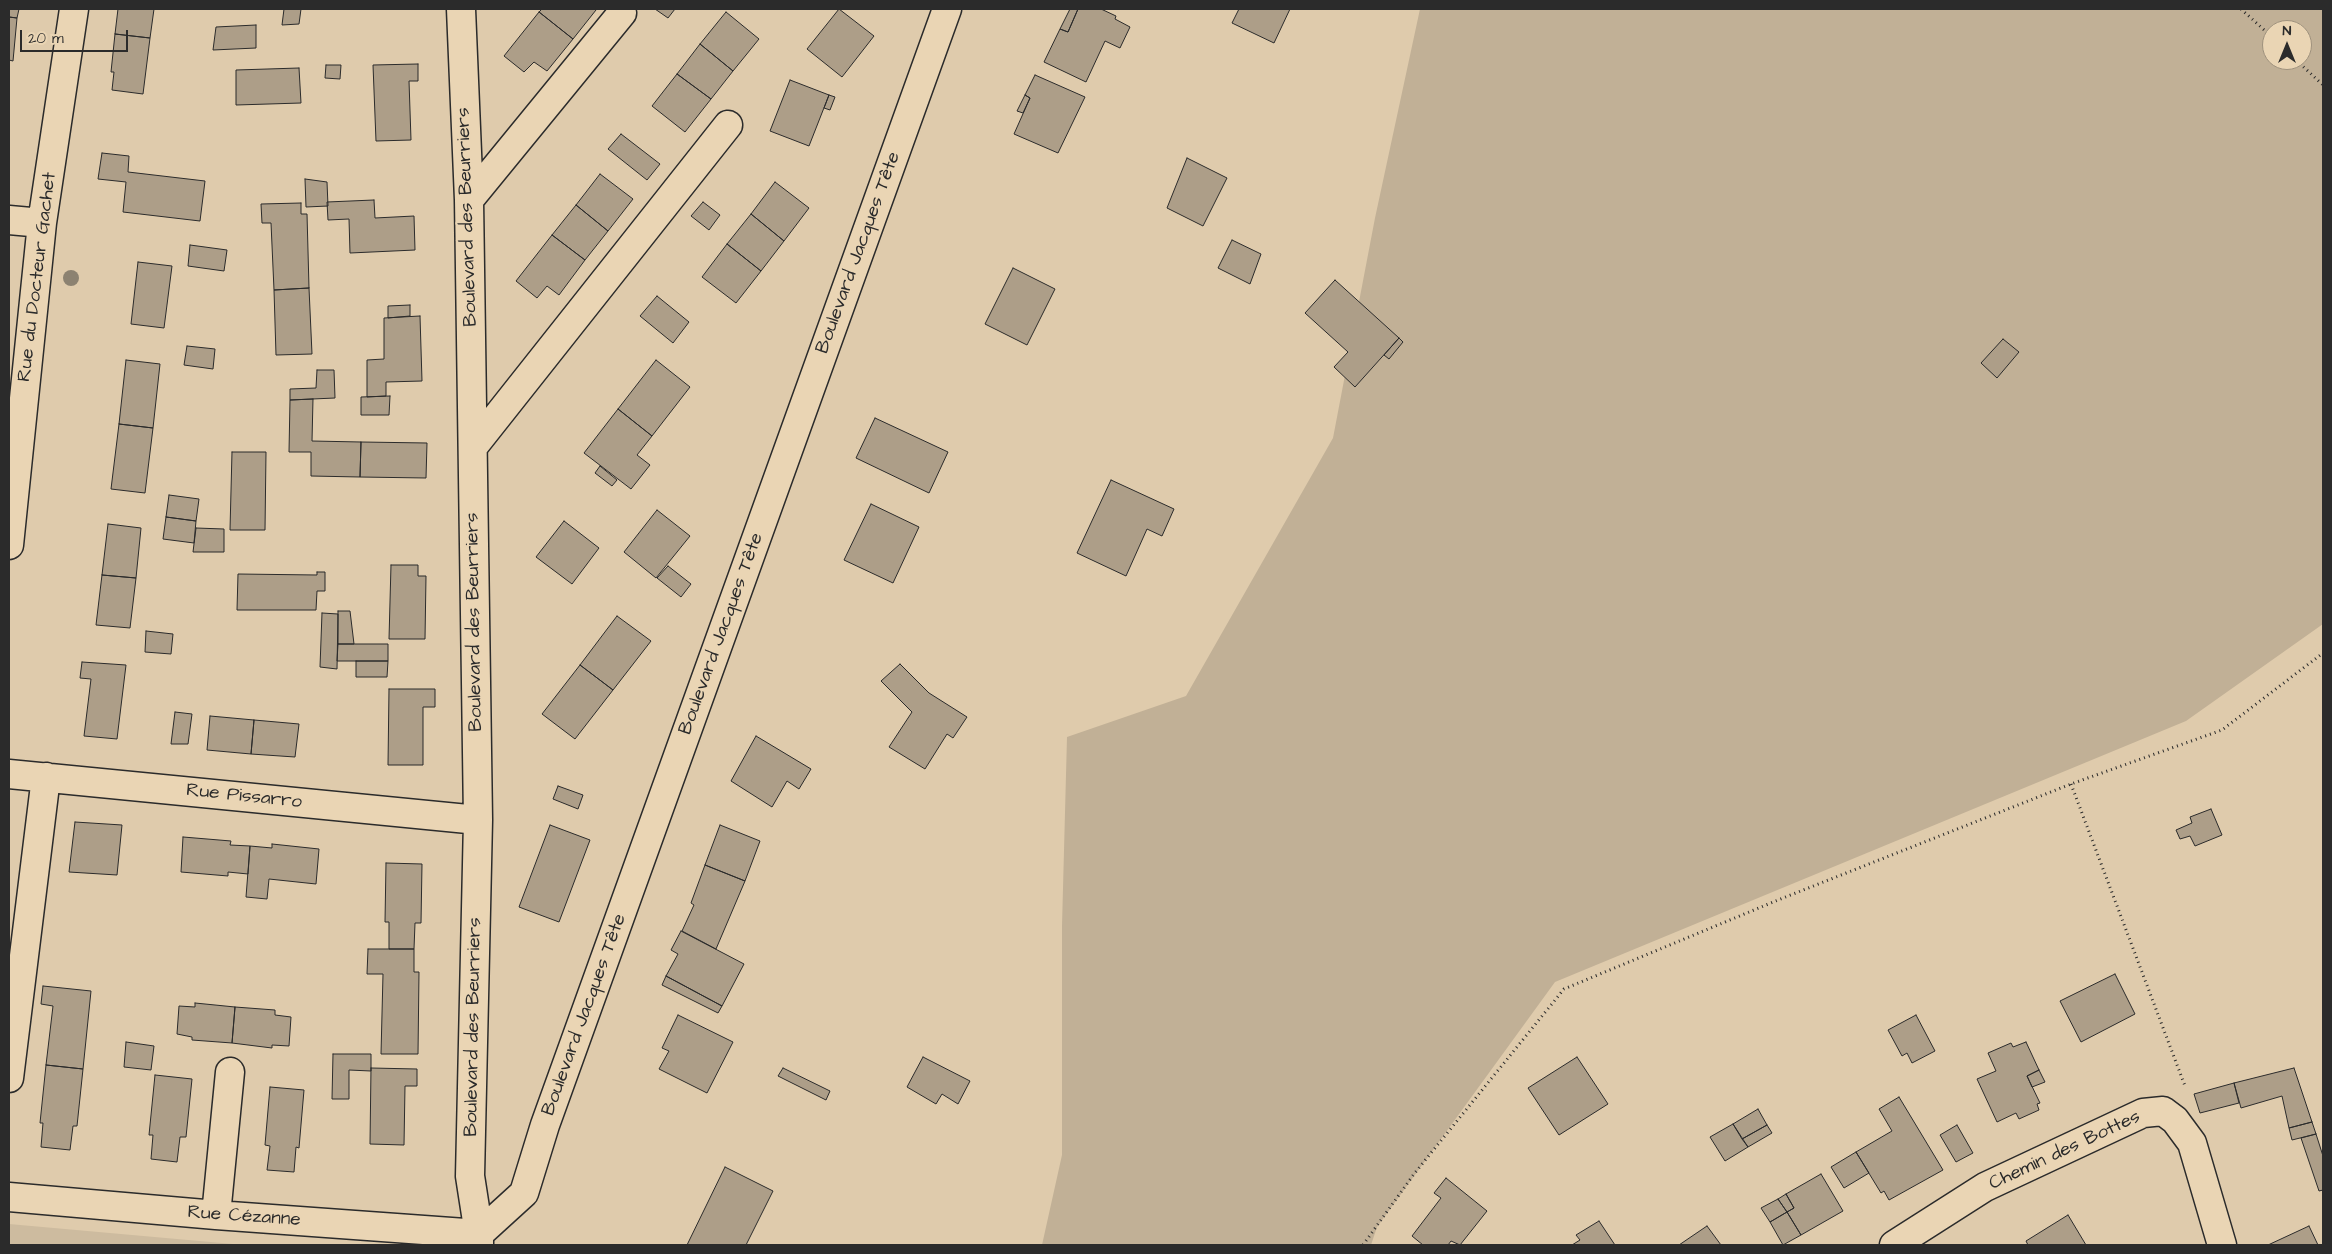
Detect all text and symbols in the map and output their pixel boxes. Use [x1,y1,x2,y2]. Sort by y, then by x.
scale bar [22,20,130,52]
north arrow [2262,20,2312,70]
text: N [2283,21,2291,41]
text: 20 m [28,28,64,49]
street label: Boulevard des Beurriers [453,107,483,327]
street label: Boulevard Jacques Tête [812,149,906,357]
street label: Rue du Docteur Gachet [14,171,62,383]
street label: Boulevard des Beurriers [462,512,488,732]
street label: Boulevard Jacques Tête [675,530,769,738]
street label: Rue Pissarro [185,780,303,814]
street label: Boulevard Jacques Tête [538,911,632,1119]
street label: Boulevard des Beurriers [461,917,487,1137]
street label: Chemin des Bottes [1986,1106,2144,1196]
street label: Rue Cézanne [187,1202,301,1232]

